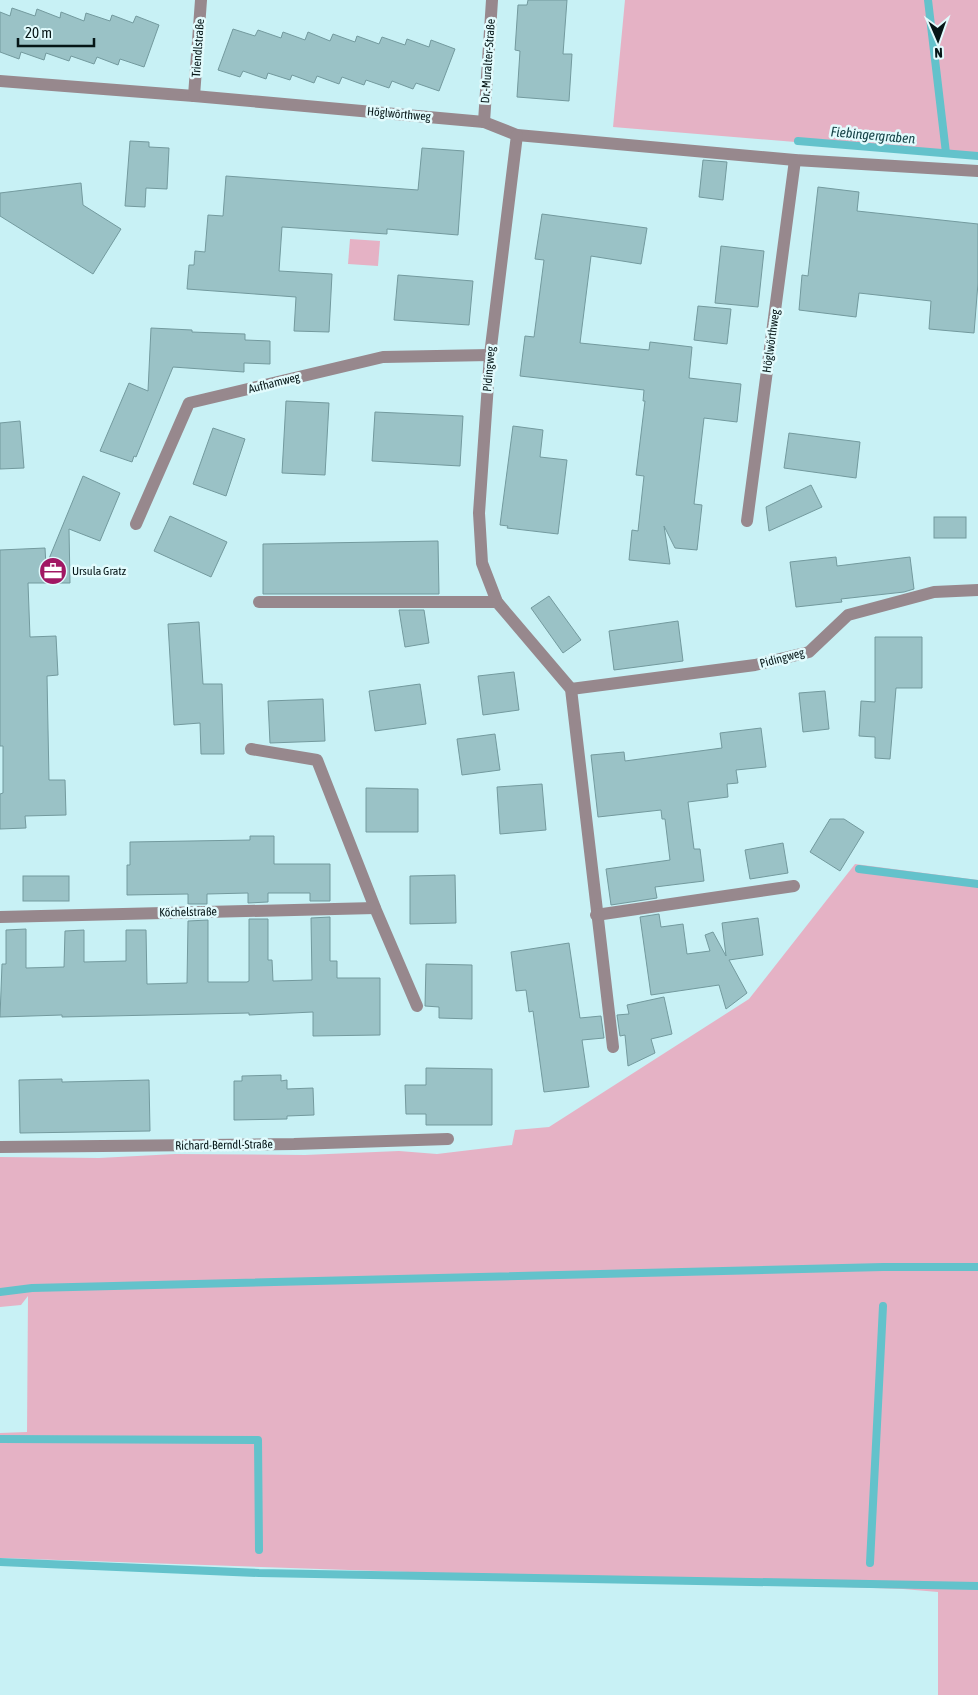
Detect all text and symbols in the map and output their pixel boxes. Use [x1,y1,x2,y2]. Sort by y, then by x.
scale bar [18,15,94,47]
north arrow [913,15,963,65]
street label: Triendlstraße [189,18,207,78]
street label: Dr.-Muralter-Straße [478,18,498,104]
text: 20 m [25,24,52,41]
text: N [934,45,943,61]
street label: Höglwörthweg [367,104,432,124]
water label: Fiebingergraben [830,123,916,147]
street label: Höglwörthweg [760,308,782,374]
street label: Pidingweg [480,345,498,392]
street label: Aufhamweg [247,370,302,396]
office icon: Ursula Gratz [38,556,68,586]
place label: Ursula Gratz [72,564,127,578]
street label: Pidingweg [758,645,807,671]
street label: Köchelstraße [159,904,217,920]
street label: Richard-Berndl-Straße [175,1137,273,1153]

